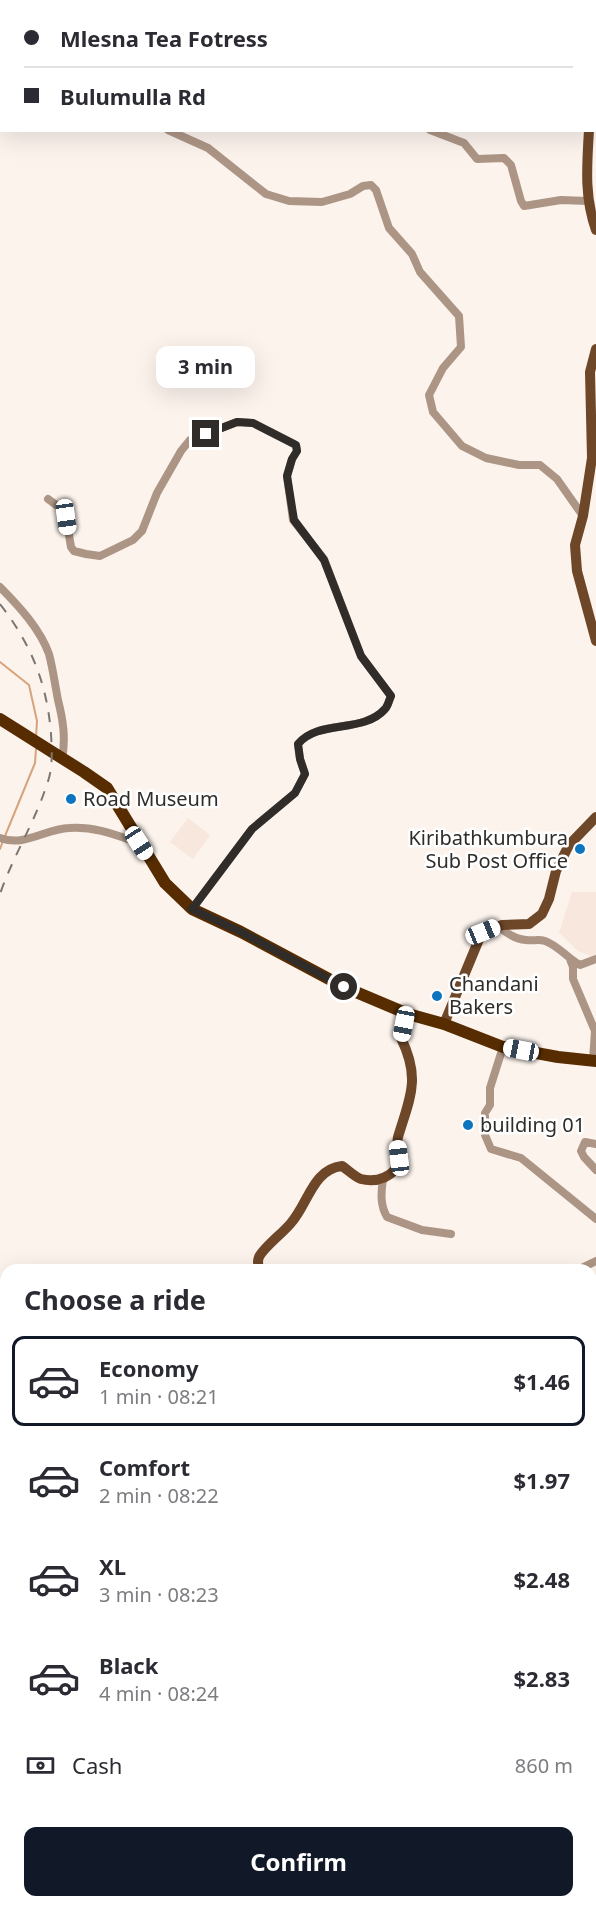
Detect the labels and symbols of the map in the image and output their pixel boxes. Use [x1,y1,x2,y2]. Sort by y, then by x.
callout: 3 min [156,347,256,389]
route end [192,420,219,447]
car [55,498,77,536]
place label: Road Museum [83,785,219,812]
marker: Road Museum [64,792,78,806]
car [122,823,156,863]
place label: Kiribathkumbura Sub Post Office [408,824,568,874]
marker: Kiribathkumbura Sub Post Office [573,842,587,856]
car [463,917,503,947]
place label: Chandani Bakers [449,970,539,1020]
route start [330,973,357,1000]
marker: Chandani Bakers [430,989,444,1003]
car [392,1005,416,1043]
car [502,1038,540,1062]
place label: building 01 [480,1111,585,1138]
marker: building 01 [461,1118,475,1132]
car [388,1139,410,1177]

